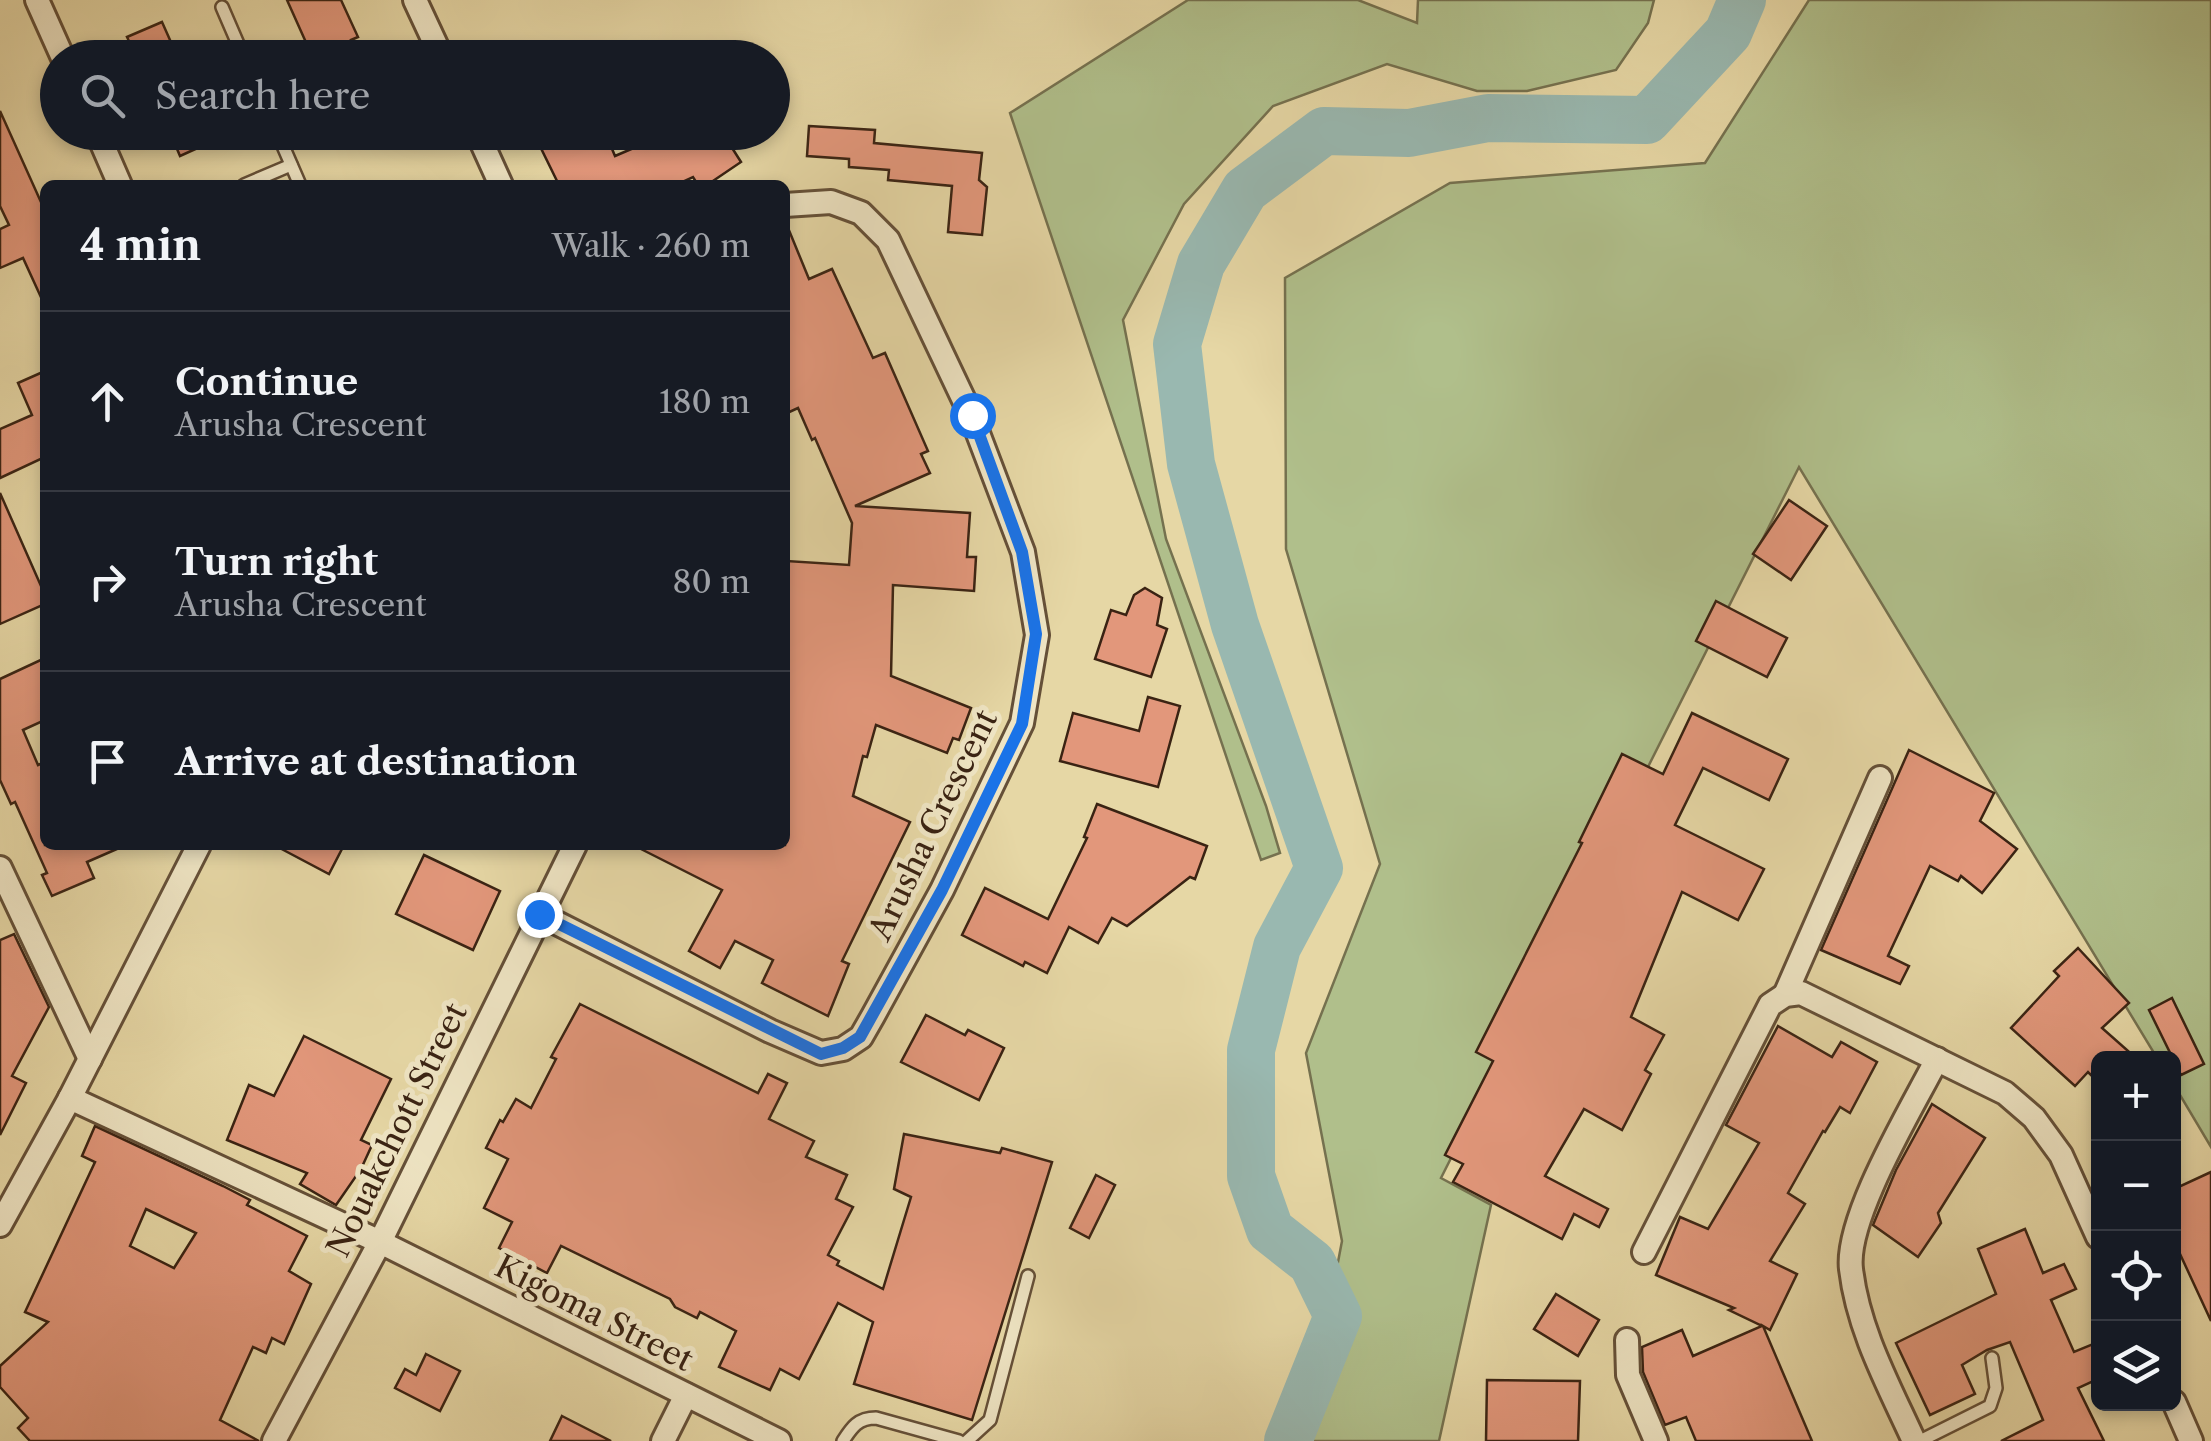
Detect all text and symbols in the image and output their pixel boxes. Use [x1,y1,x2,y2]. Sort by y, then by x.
search box [40,40,790,150]
icon: search [75,68,130,123]
text: Search here [155,72,370,119]
text: 4 min [80,219,201,271]
text: Walk · 260 m [552,226,750,265]
text: Continue [175,358,358,405]
icon: ahead [80,374,135,429]
text: 180 m [659,382,750,421]
route start [950,393,996,439]
text: Arusha Crescent [175,405,427,444]
text: Turn right [175,538,378,585]
icon: right [80,554,135,609]
text: 80 m [672,562,750,601]
text: Arusha Crescent [175,585,427,624]
street label: Arusha Crescent [859,703,1006,947]
icon: arrive [80,734,135,789]
text: Arrive at destination [175,738,578,785]
route end [517,892,563,938]
street label: Nouakchott Street [318,996,475,1263]
map controls [2091,1051,2181,1411]
button: + [2091,1051,2181,1141]
button: − [2091,1141,2181,1231]
button: locate [2091,1231,2181,1321]
street label: Kigoma Street [489,1246,700,1379]
button: layers [2091,1321,2181,1411]

